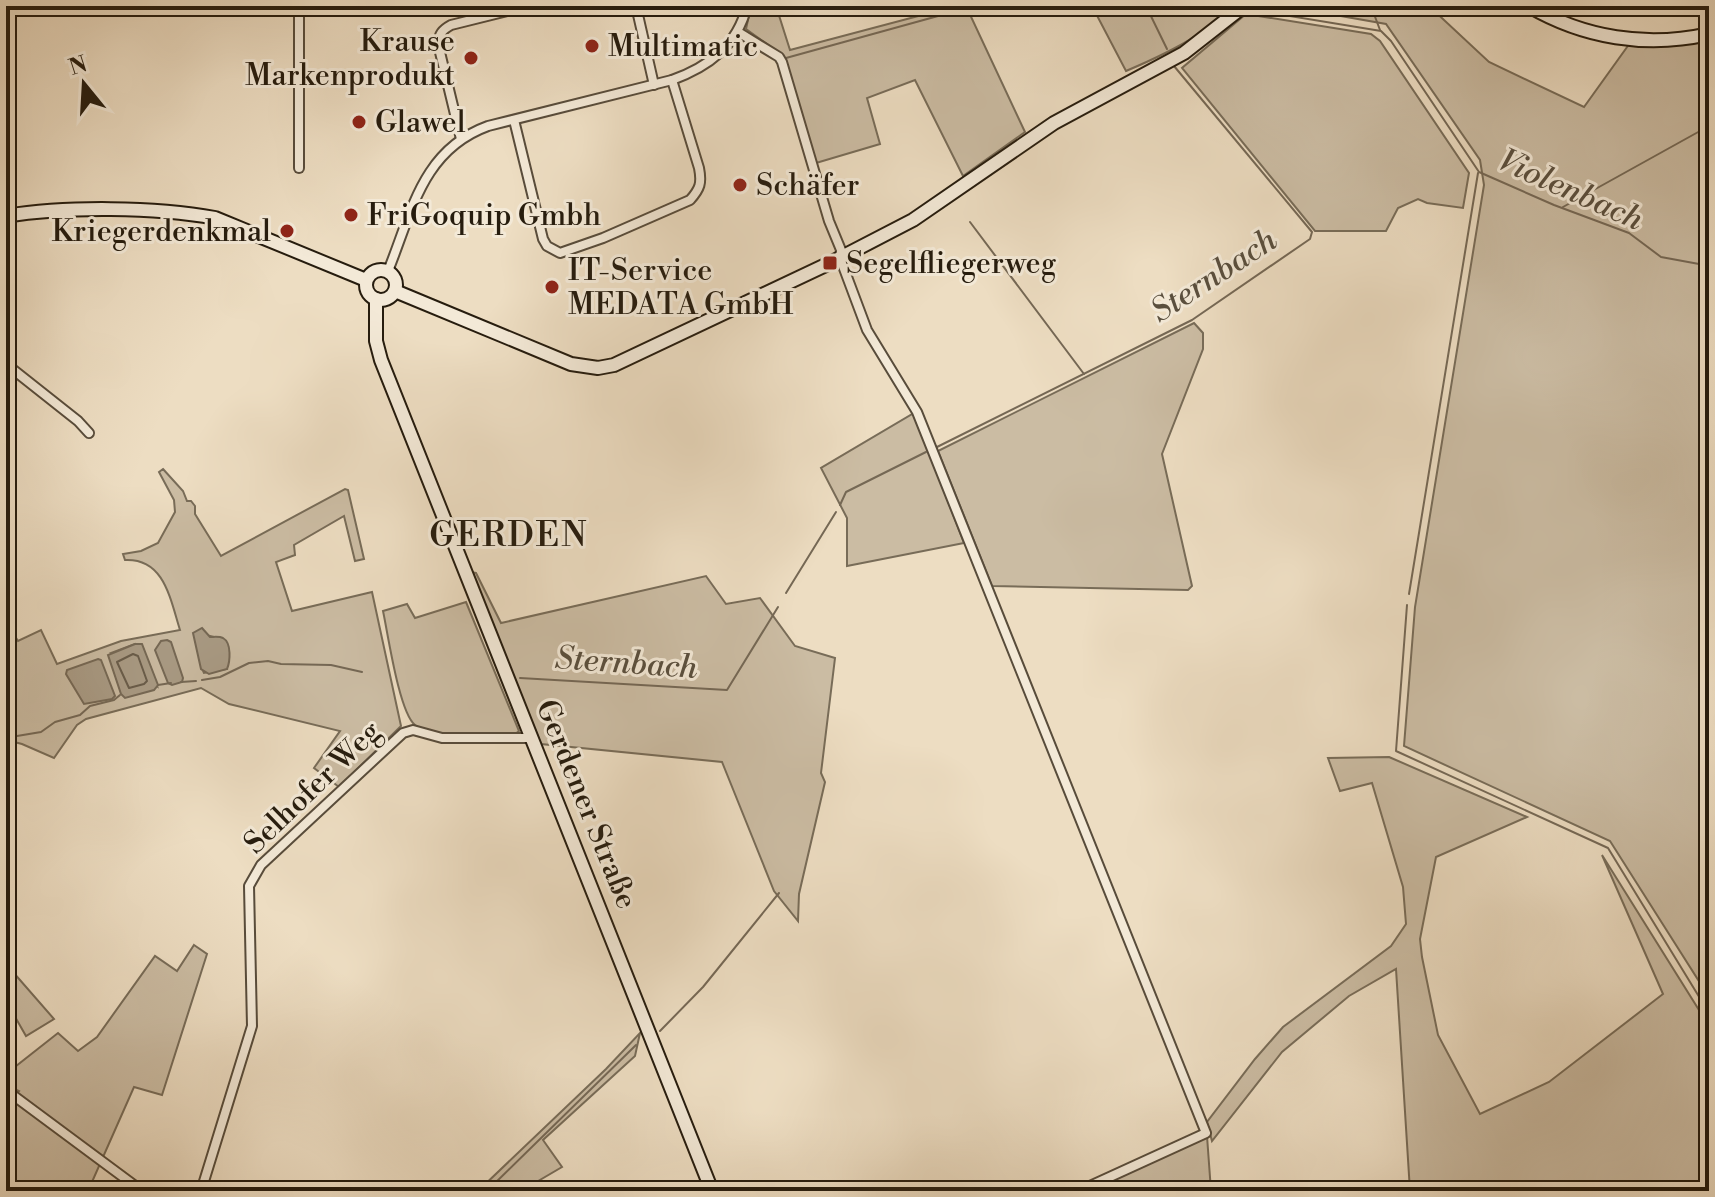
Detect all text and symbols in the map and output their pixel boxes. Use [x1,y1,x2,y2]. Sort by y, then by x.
place label: Krause Markenprodukt [245,23,455,95]
place label: Multimatic [608,28,758,66]
marker: Multimatic [583,37,601,55]
north arrow [44,44,124,124]
marker: Krause Markenprodukt [462,49,480,67]
text: N [66,51,91,82]
place label: Glawel [375,104,466,142]
marker: Glawel [350,113,368,131]
water label: Violenbach [1492,140,1649,240]
place label: Schäfer [756,167,860,205]
marker: Schäfer [731,176,749,194]
place label: FriGoquip Gmbh [367,197,601,235]
marker: FriGoquip Gmbh [342,206,360,224]
place label: Kriegerdenkmal [51,213,271,251]
water label: Sternbach [1143,220,1284,331]
marker: Kriegerdenkmal [278,222,296,240]
place label: Segelfliegerweg [846,245,1057,283]
place label: IT-Service MEDATA GmbH [568,252,793,324]
marker: Segelfliegerweg [821,254,839,272]
marker: IT-Service MEDATA GmbH [543,278,561,296]
district label: GERDEN [429,515,589,557]
water label: Sternbach [553,638,699,688]
street label: Gerdener Straße [527,694,645,914]
street label: Selhofer Weg [236,713,390,863]

